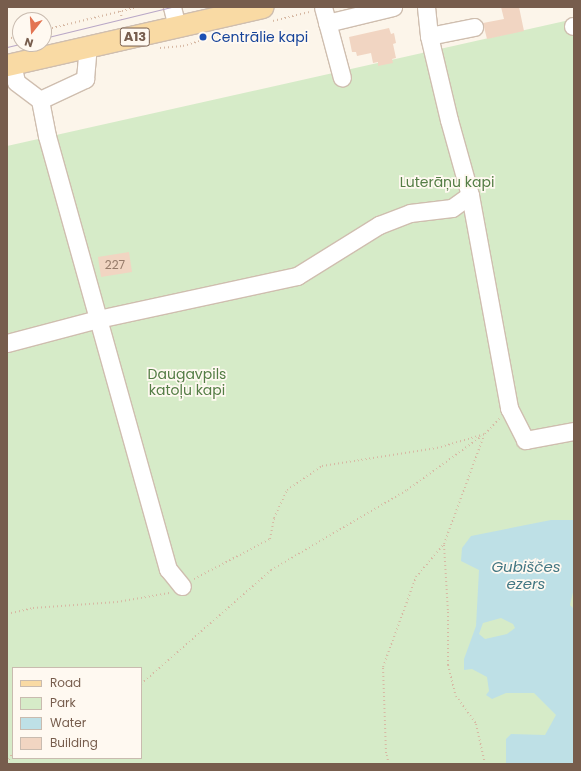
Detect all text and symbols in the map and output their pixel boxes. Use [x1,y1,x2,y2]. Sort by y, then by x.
north arrow [12,12,52,52]
road number: A13 [119,26,151,48]
place label: Centrālie kapi [211,29,308,45]
marker: Centrālie kapi [198,32,208,42]
text: N [22,34,35,51]
park label: Luterāņu kapi [400,174,494,190]
house number: 227 [105,258,125,272]
park label: Daugavpils katoļu kapi [148,366,226,398]
water label: Gubiščes ezers [491,557,561,592]
legend [12,667,142,759]
text: Road [50,674,81,691]
text: Park [50,694,76,711]
text: Water [50,714,86,731]
text: Building [50,734,98,751]

